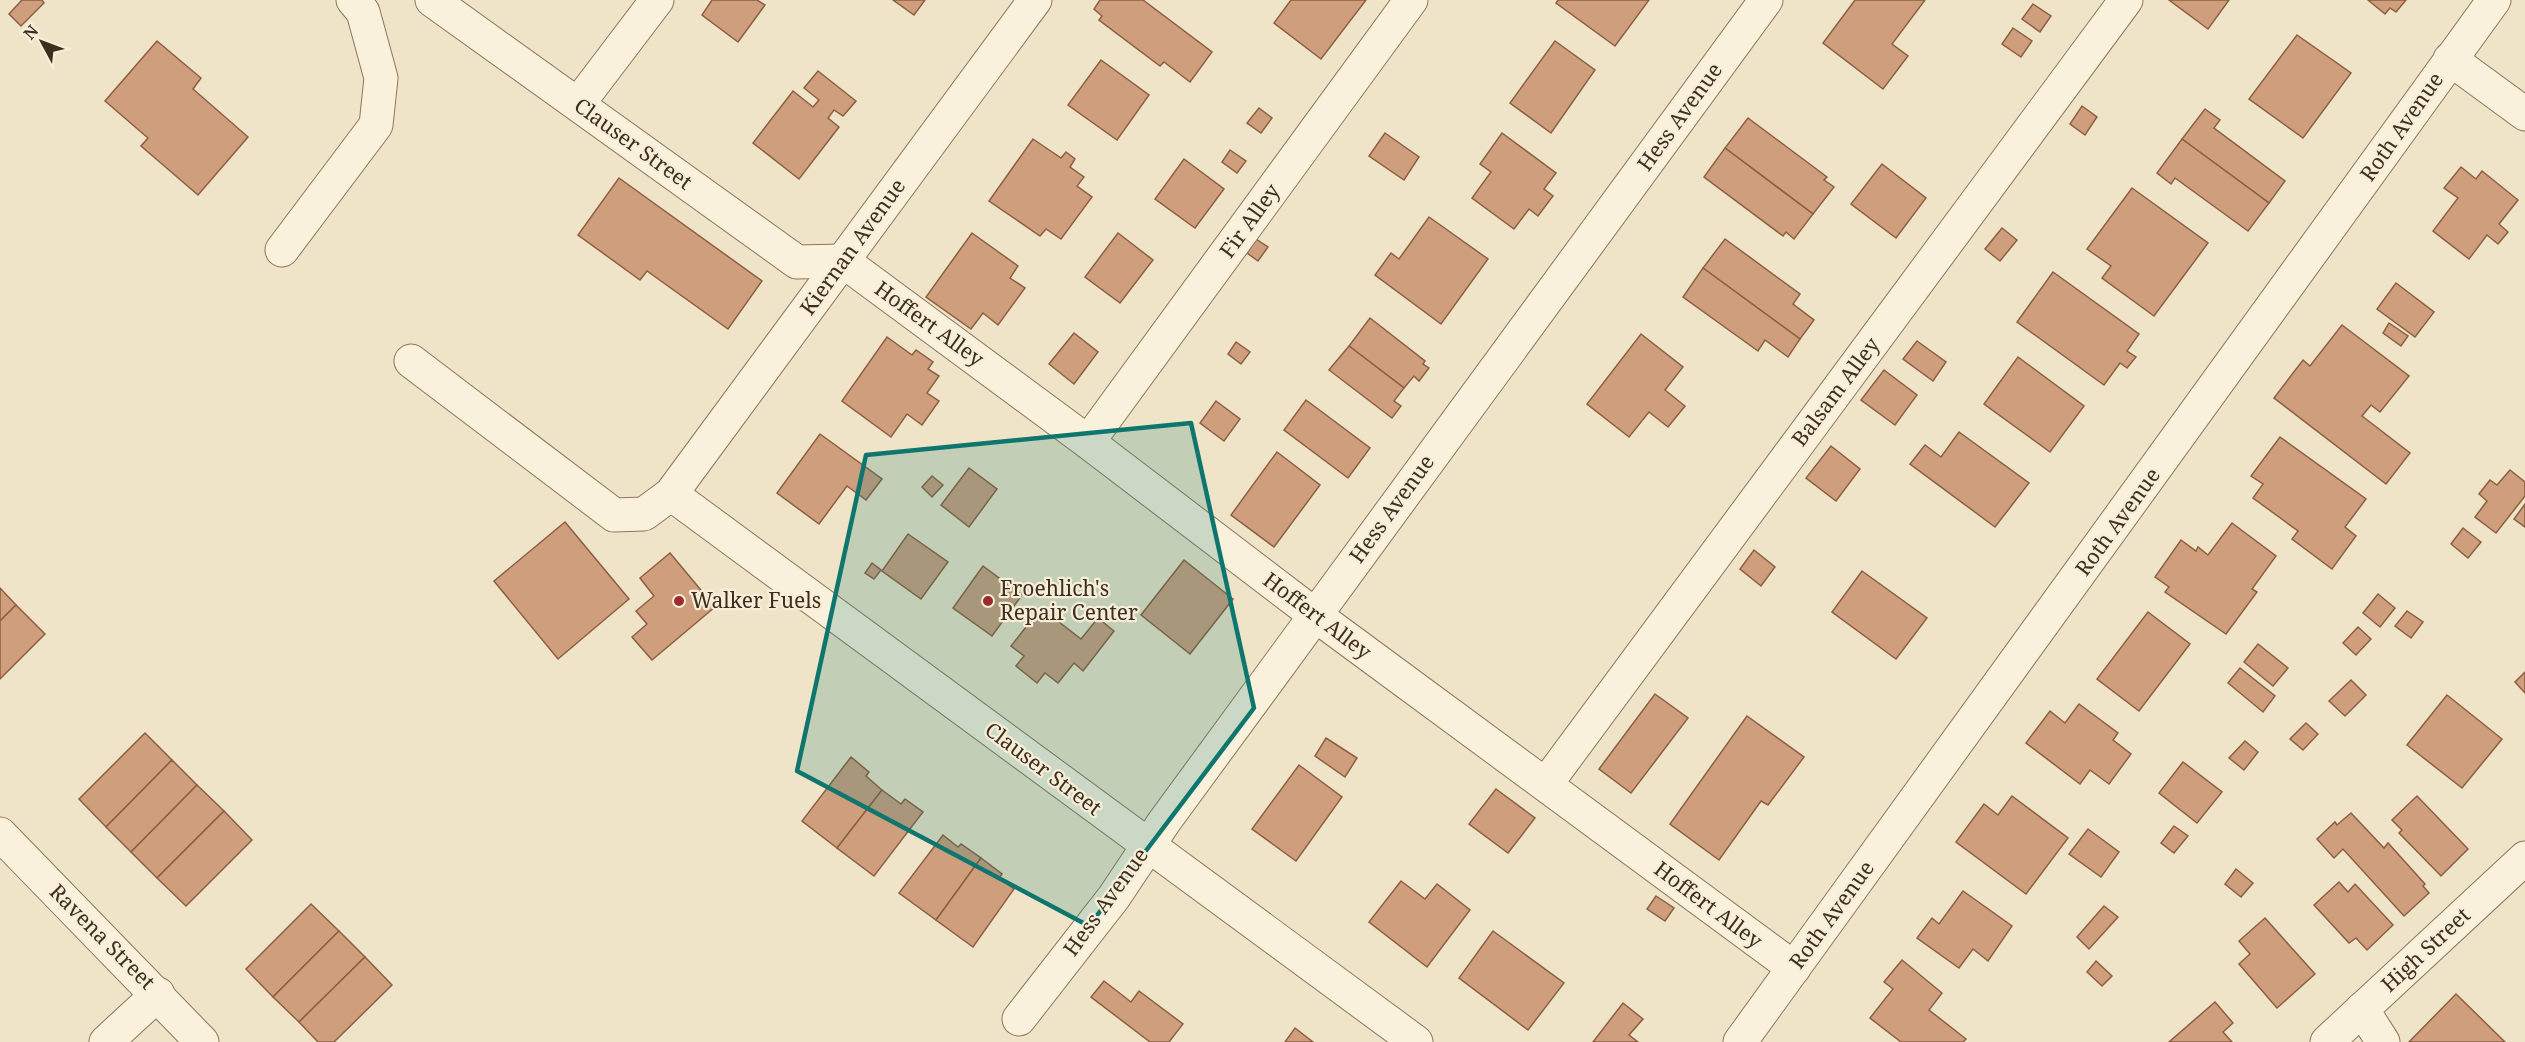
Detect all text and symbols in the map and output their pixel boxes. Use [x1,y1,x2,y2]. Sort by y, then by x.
north arrow [12,12,72,72]
text: N [18,20,43,44]
street label: Hess Avenue [1630,57,1728,176]
street label: Roth Avenue [2353,66,2449,187]
street label: Clauser Street [569,91,698,195]
street label: Kiernan Avenue [793,173,911,320]
street label: Fir Alley [1213,178,1286,263]
street label: Hoffert Alley [869,274,990,372]
street label: Balsam Alley [1785,331,1885,452]
street label: Hess Avenue [1342,449,1440,568]
street label: Roth Avenue [2068,462,2166,581]
street label: Hoffert Alley [1258,565,1377,665]
place label: Froehlich's Repair Center [1000,574,1138,626]
place label: Walker Fuels [691,586,821,614]
marker: Walker Fuels [672,594,686,608]
marker: Froehlich's Repair Center [981,594,995,608]
street label: Clauser Street [980,715,1108,821]
street label: Hess Avenue [1056,842,1154,961]
street label: Hoffert Alley [1649,854,1768,954]
street label: Roth Avenue [1782,855,1880,974]
street label: Ravena Street [44,877,162,995]
street label: High Street [2375,901,2476,998]

